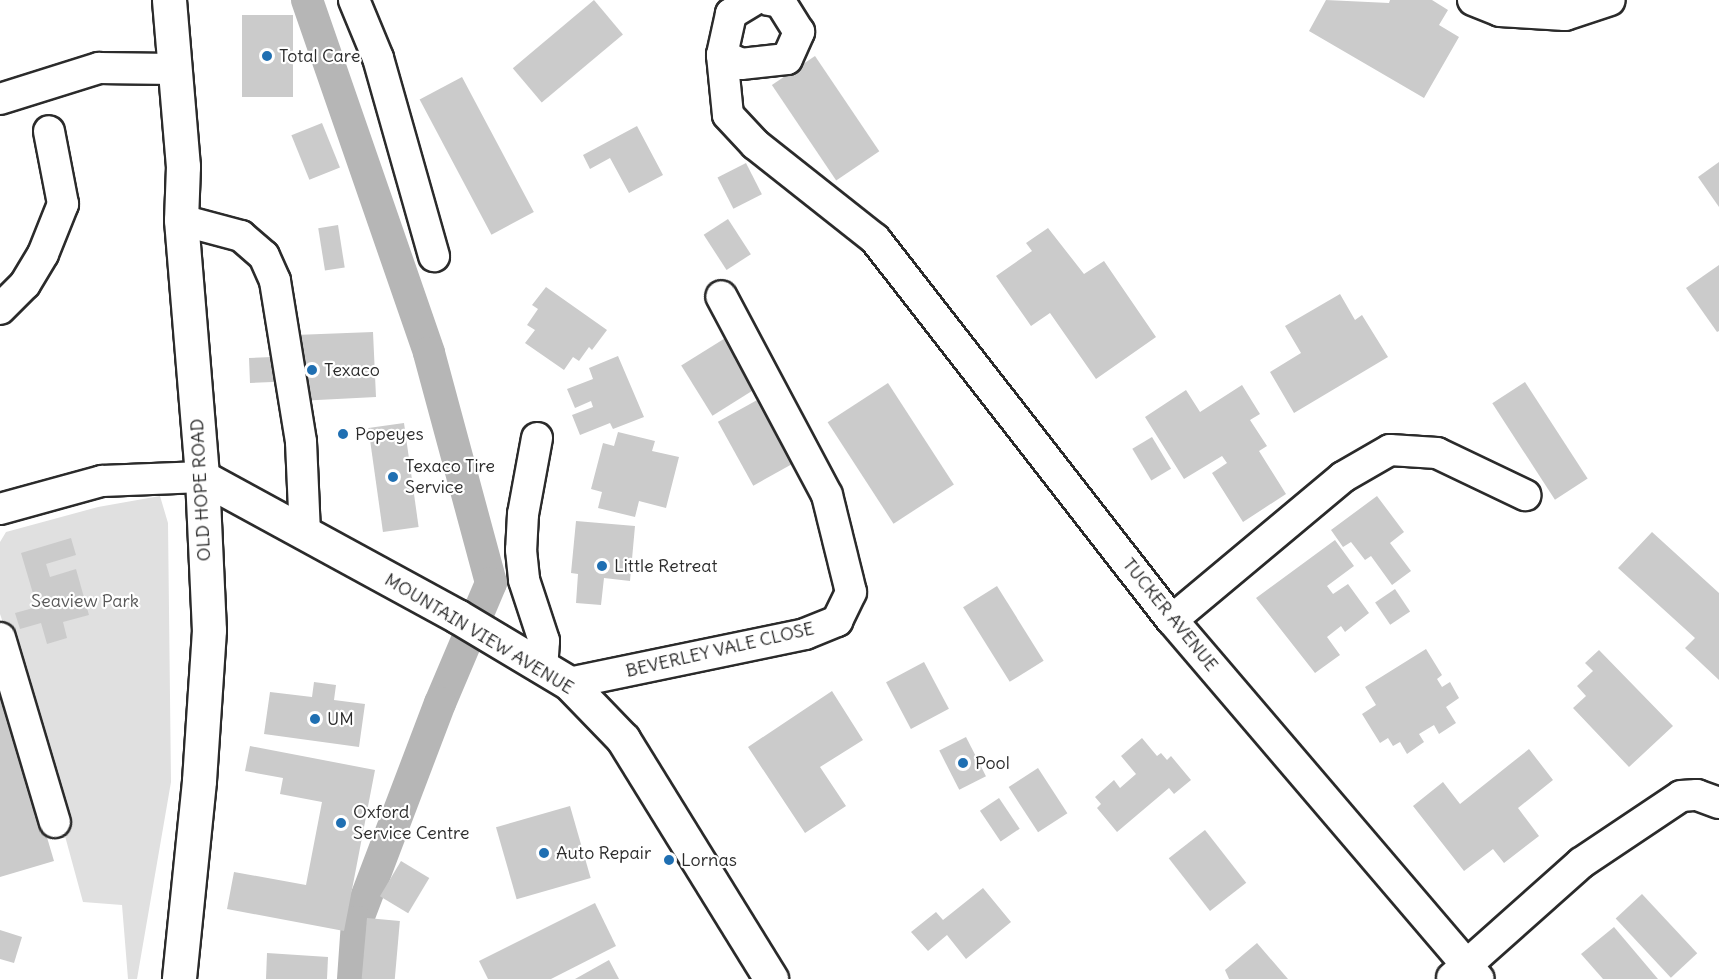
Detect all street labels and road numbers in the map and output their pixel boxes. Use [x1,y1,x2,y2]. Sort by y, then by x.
street label: OLD HOPE ROAD [186,418,216,562]
street label: TUCKER AVENUE [1118,554,1222,676]
street label: MOUNTAIN VIEW AVENUE [381,569,577,699]
street label: BEVERLEY VALE CLOSE [624,618,816,682]

